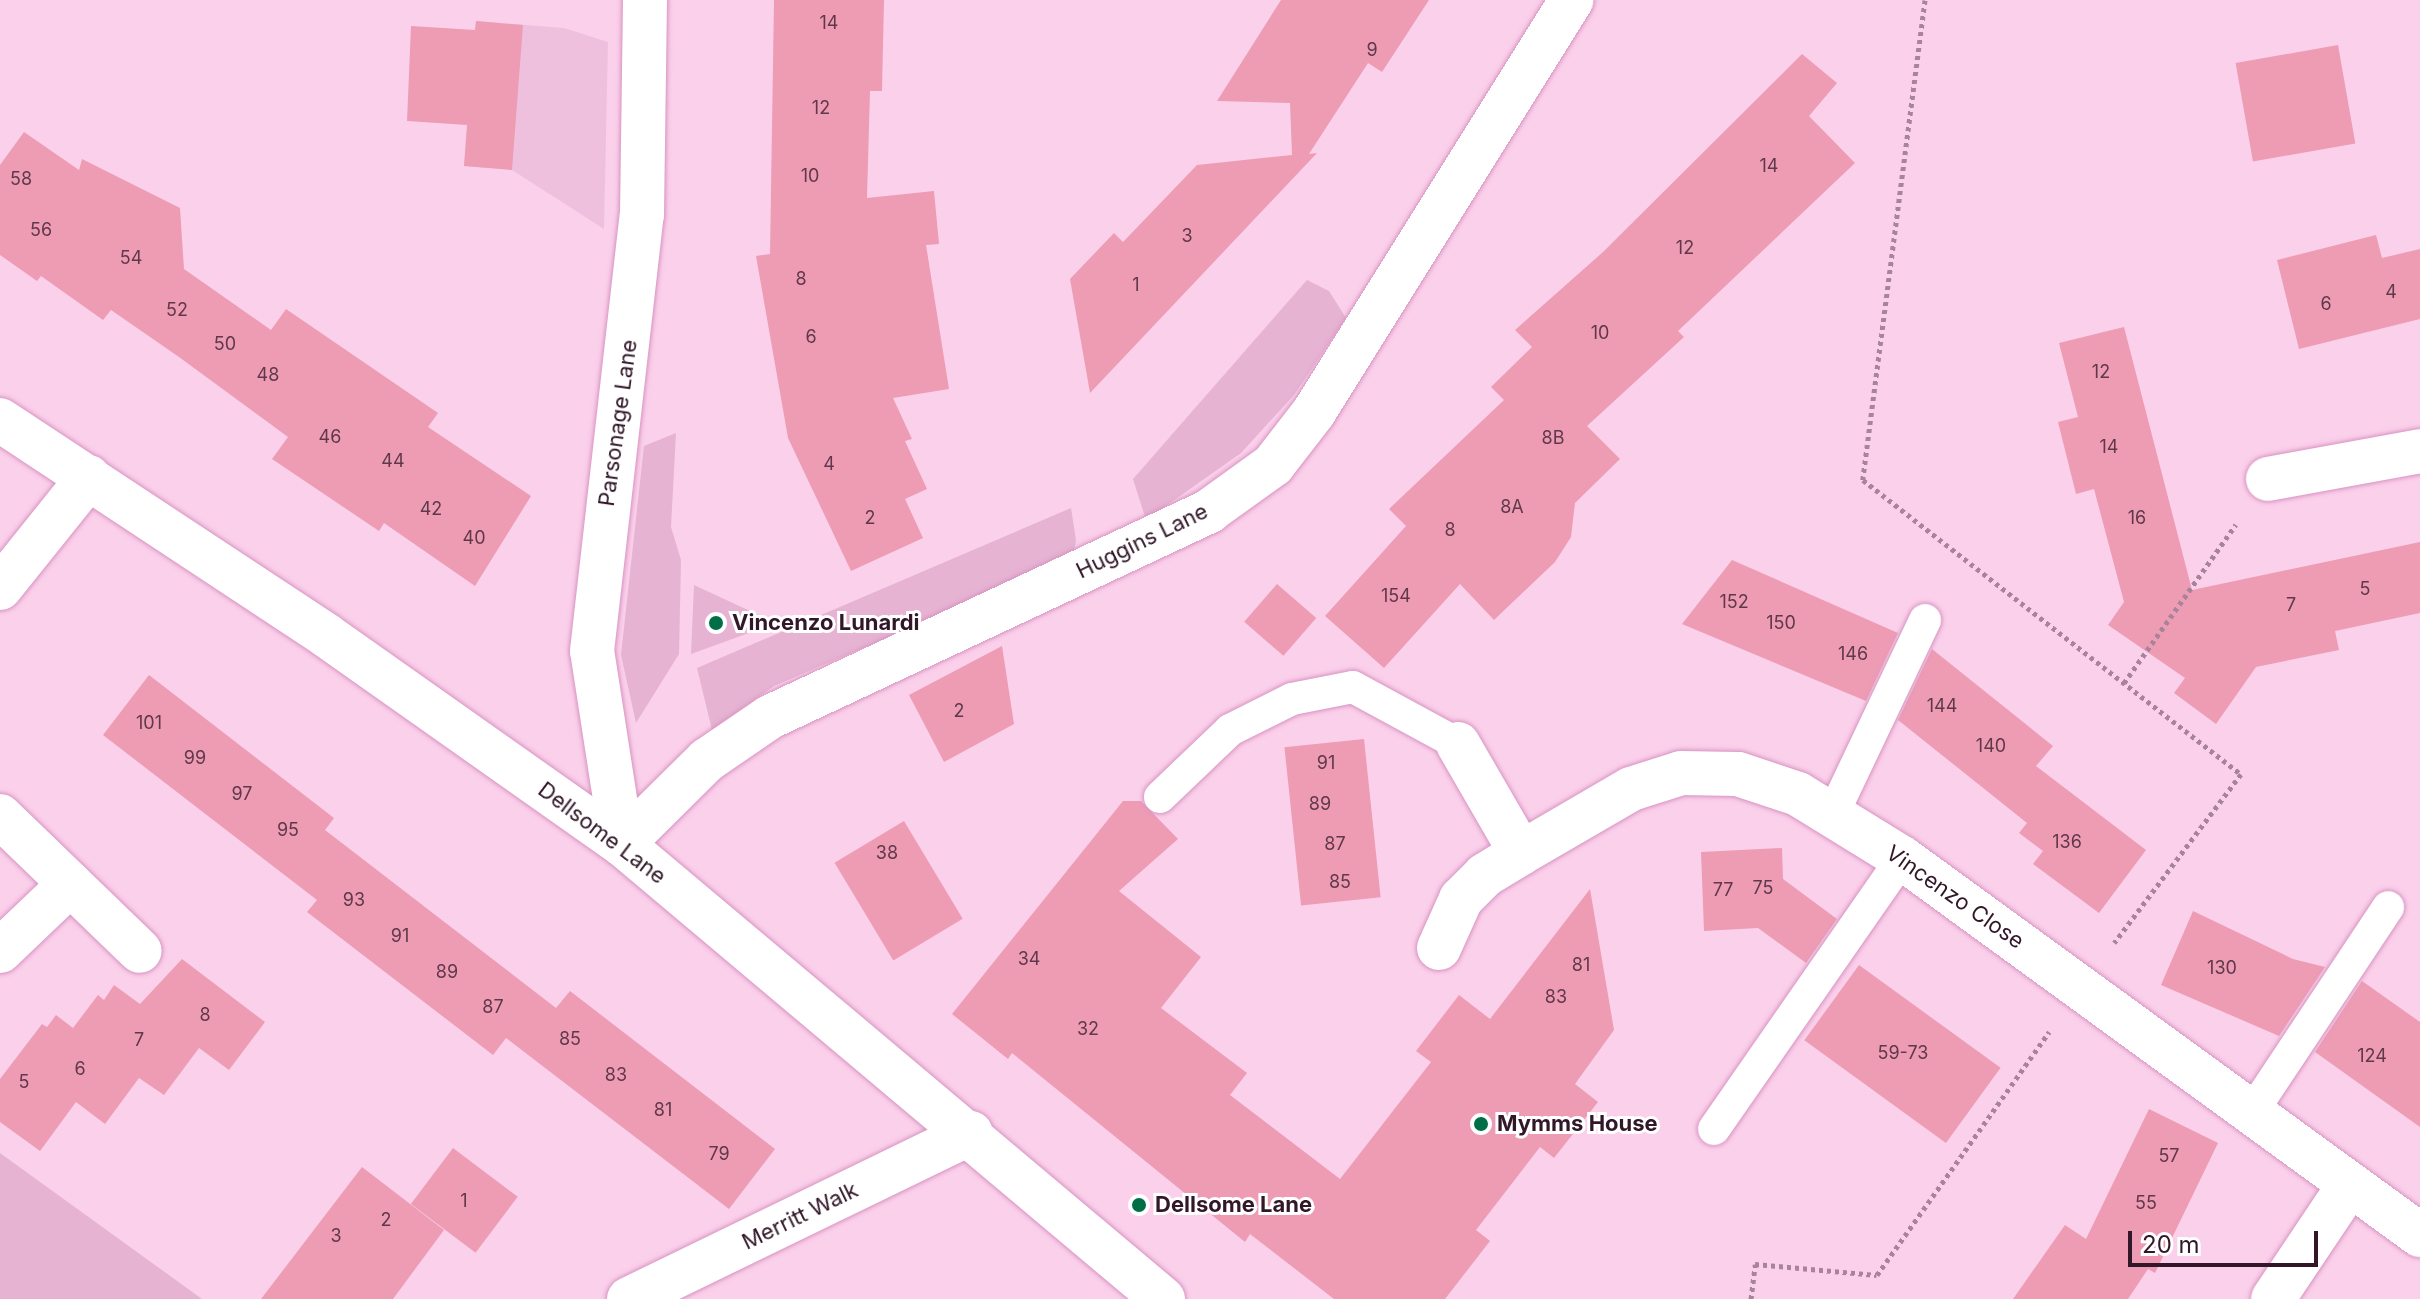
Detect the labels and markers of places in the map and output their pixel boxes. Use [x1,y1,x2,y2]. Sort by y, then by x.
place label: Vincenzo Lunardi [732,610,920,636]
marker: Vincenzo Lunardi [707,614,725,632]
place label: Mymms House [1497,1111,1658,1137]
marker: Mymms House [1472,1115,1490,1133]
place label: Dellsome Lane [1155,1192,1312,1218]
marker: Dellsome Lane [1130,1196,1148,1214]

